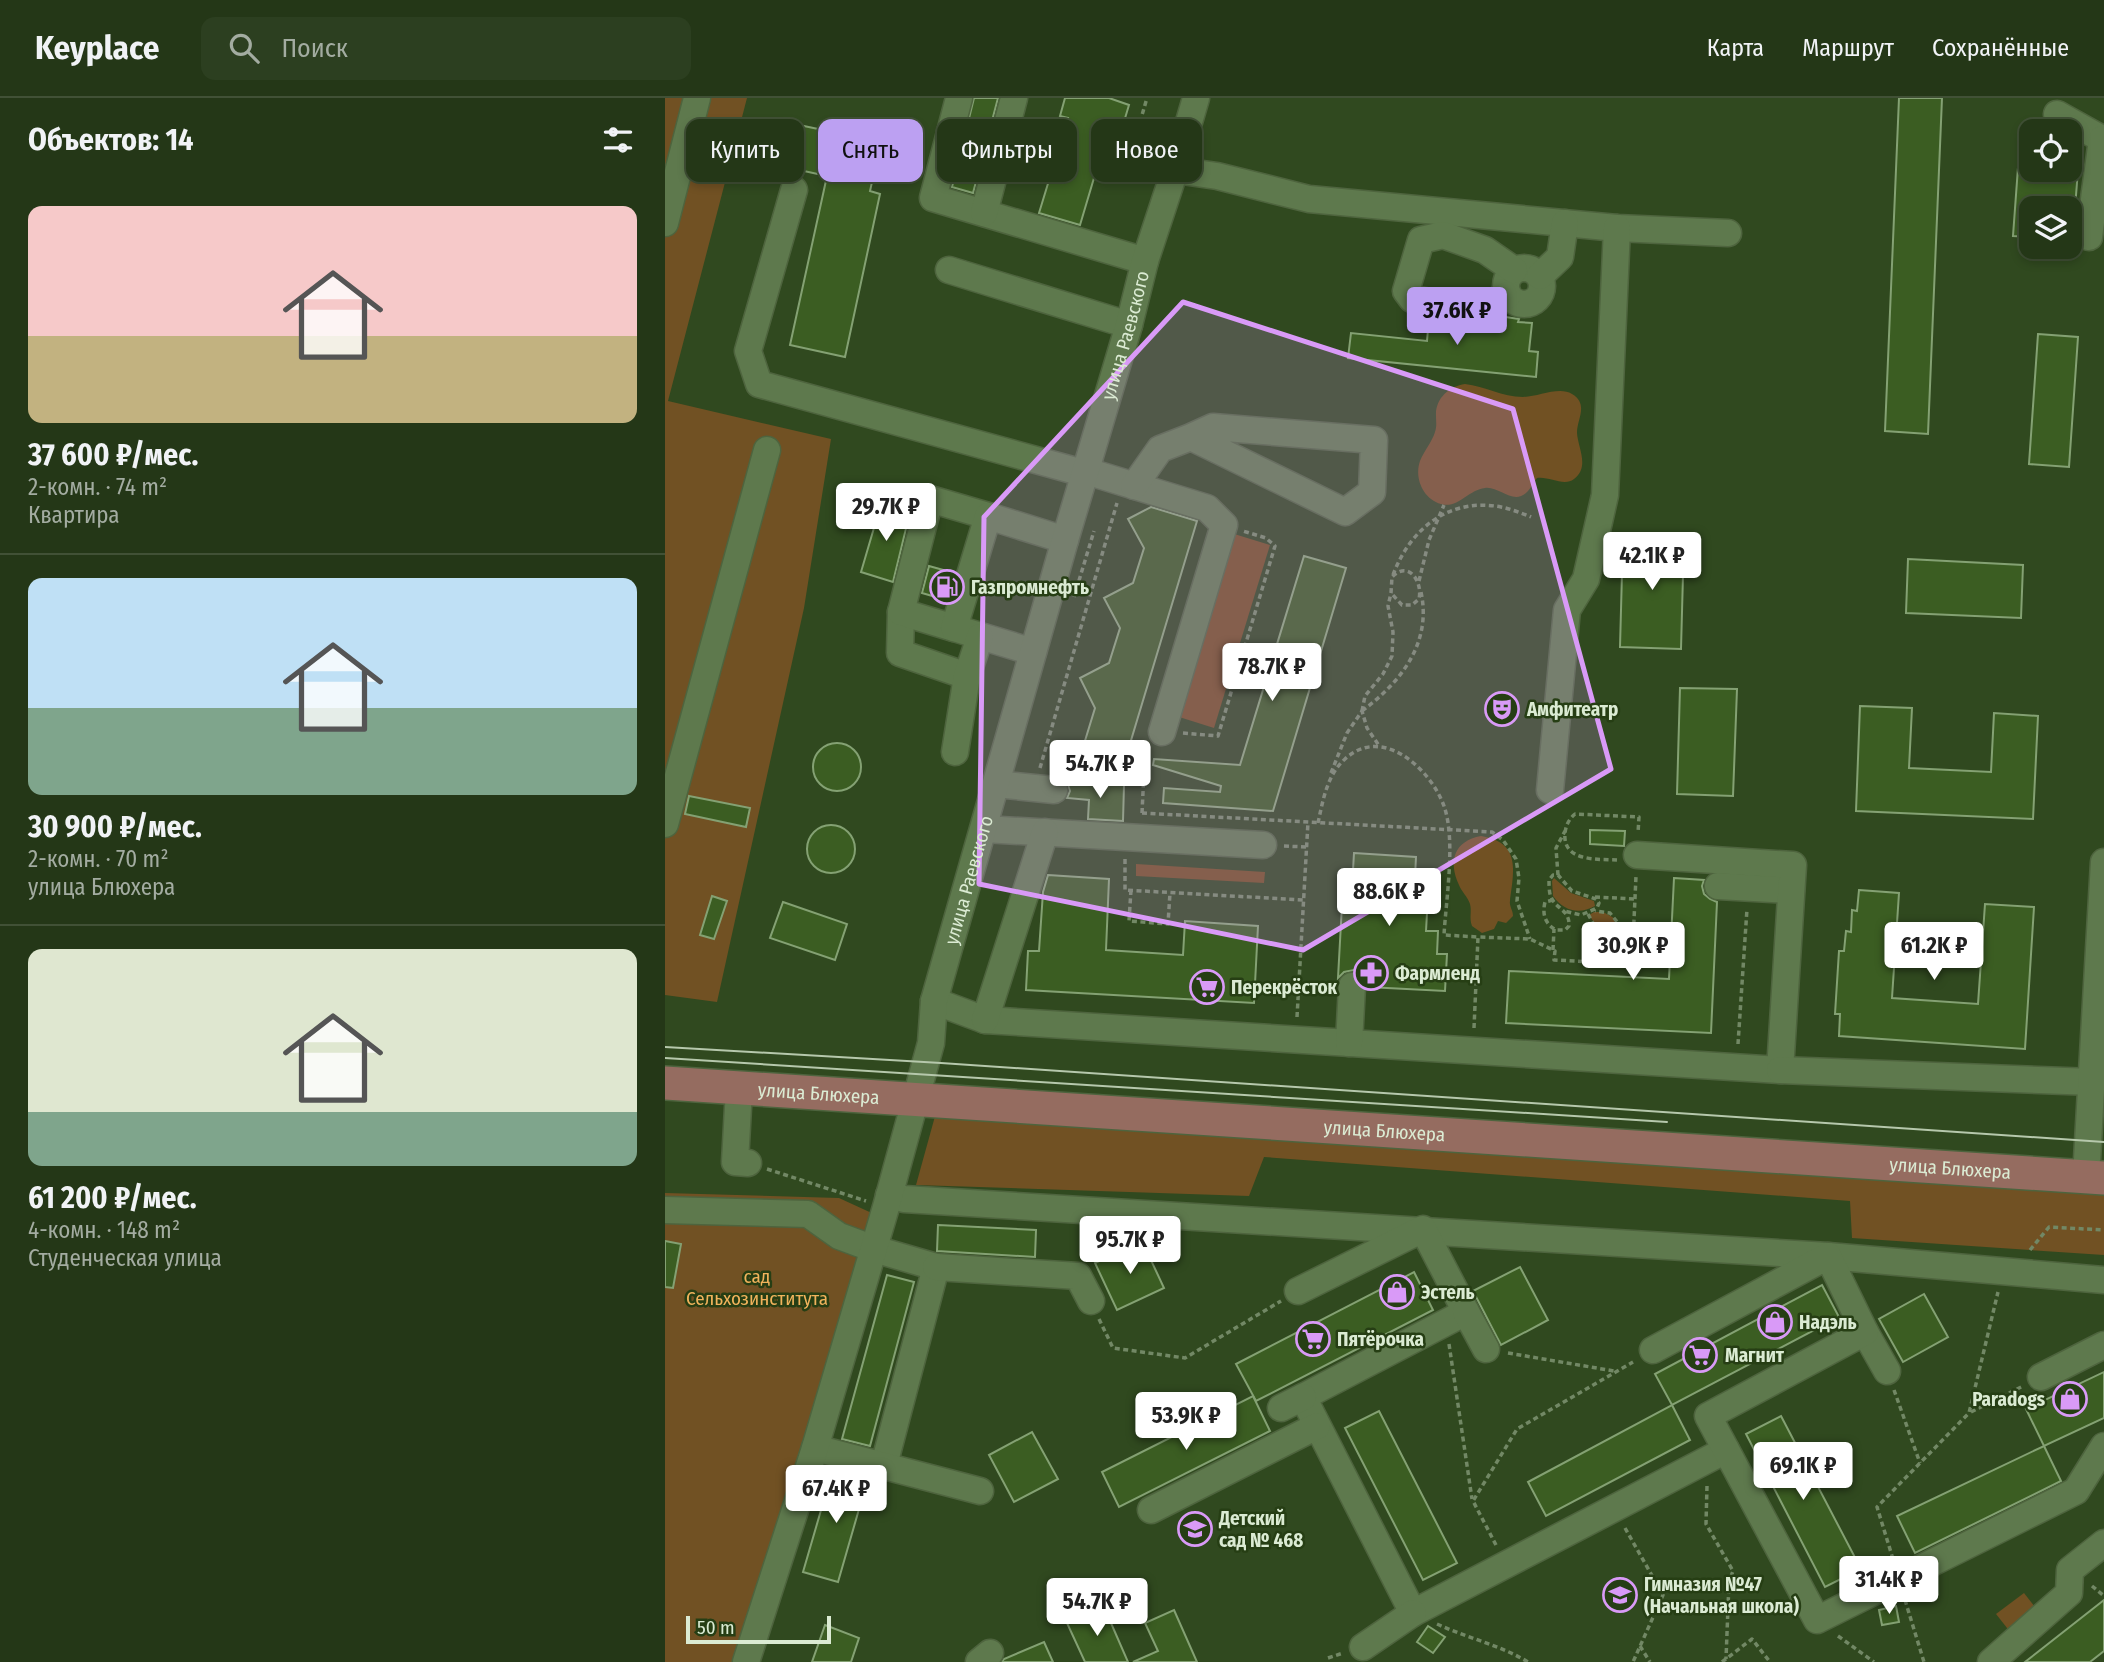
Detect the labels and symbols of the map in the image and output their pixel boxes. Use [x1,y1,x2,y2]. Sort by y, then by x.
street label: улица Раевского [1096,268,1154,402]
pin: 37.6K ₽ [1392,288,1522,347]
pin: 29.7K ₽ [821,484,951,543]
pin: 42.1K ₽ [1587,532,1717,592]
fuel station icon: Газпромнефть [928,568,966,606]
place label: Газпромнефть [971,576,1089,599]
pin: 78.7K ₽ [1207,644,1337,703]
theatre icon: Амфитеатр [1483,690,1521,728]
place label: Амфитеатр [1526,698,1618,721]
pin: 54.7K ₽ [1035,740,1165,800]
street label: улица Раевского [939,813,998,947]
pin: 88.6K ₽ [1324,868,1454,928]
pin: 30.9K ₽ [1568,922,1698,982]
pin: 61.2K ₽ [1869,922,1999,982]
pharmacy icon: Фармленд [1352,954,1390,992]
place label: Фармленд [1395,962,1480,985]
supermarket icon: Перекрёсток [1188,968,1226,1006]
place label: Перекрёсток [1231,976,1338,999]
street label: улица Блюхера [757,1078,880,1109]
street label: улица Блюхера [1323,1115,1446,1146]
street label: улица Блюхера [1889,1152,2012,1183]
pin: 95.7K ₽ [1065,1216,1195,1276]
park label: сад Сельхозинститута [686,1265,828,1310]
shop icon: Эстель [1378,1273,1416,1311]
place label: Эстель [1421,1281,1475,1304]
shop icon: Надэль [1756,1303,1794,1341]
place label: Надэль [1799,1311,1857,1334]
supermarket icon: Пятёрочка [1294,1320,1332,1358]
place label: Пятёрочка [1337,1328,1424,1351]
supermarket icon: Магнит [1681,1336,1719,1374]
place label: Магнит [1725,1344,1785,1367]
shop icon: Paradogs [2051,1380,2089,1418]
place label: Paradogs [1972,1388,2046,1411]
pin: 53.9K ₽ [1121,1392,1251,1452]
pin: 69.1K ₽ [1738,1442,1868,1502]
pin: 67.4K ₽ [771,1466,901,1525]
place label: Детский сад № 468 [1218,1507,1303,1552]
school or university icon: Детский сад № 468 [1176,1510,1214,1548]
pin: 31.4K ₽ [1824,1556,1954,1616]
place label: Гимназия №47 (Начальная школа) [1644,1573,1799,1618]
school or university icon: Гимназия №47 (Начальная школа) [1601,1576,1639,1614]
pin: 54.7K ₽ [1032,1578,1162,1638]
scale bar [686,1613,831,1645]

